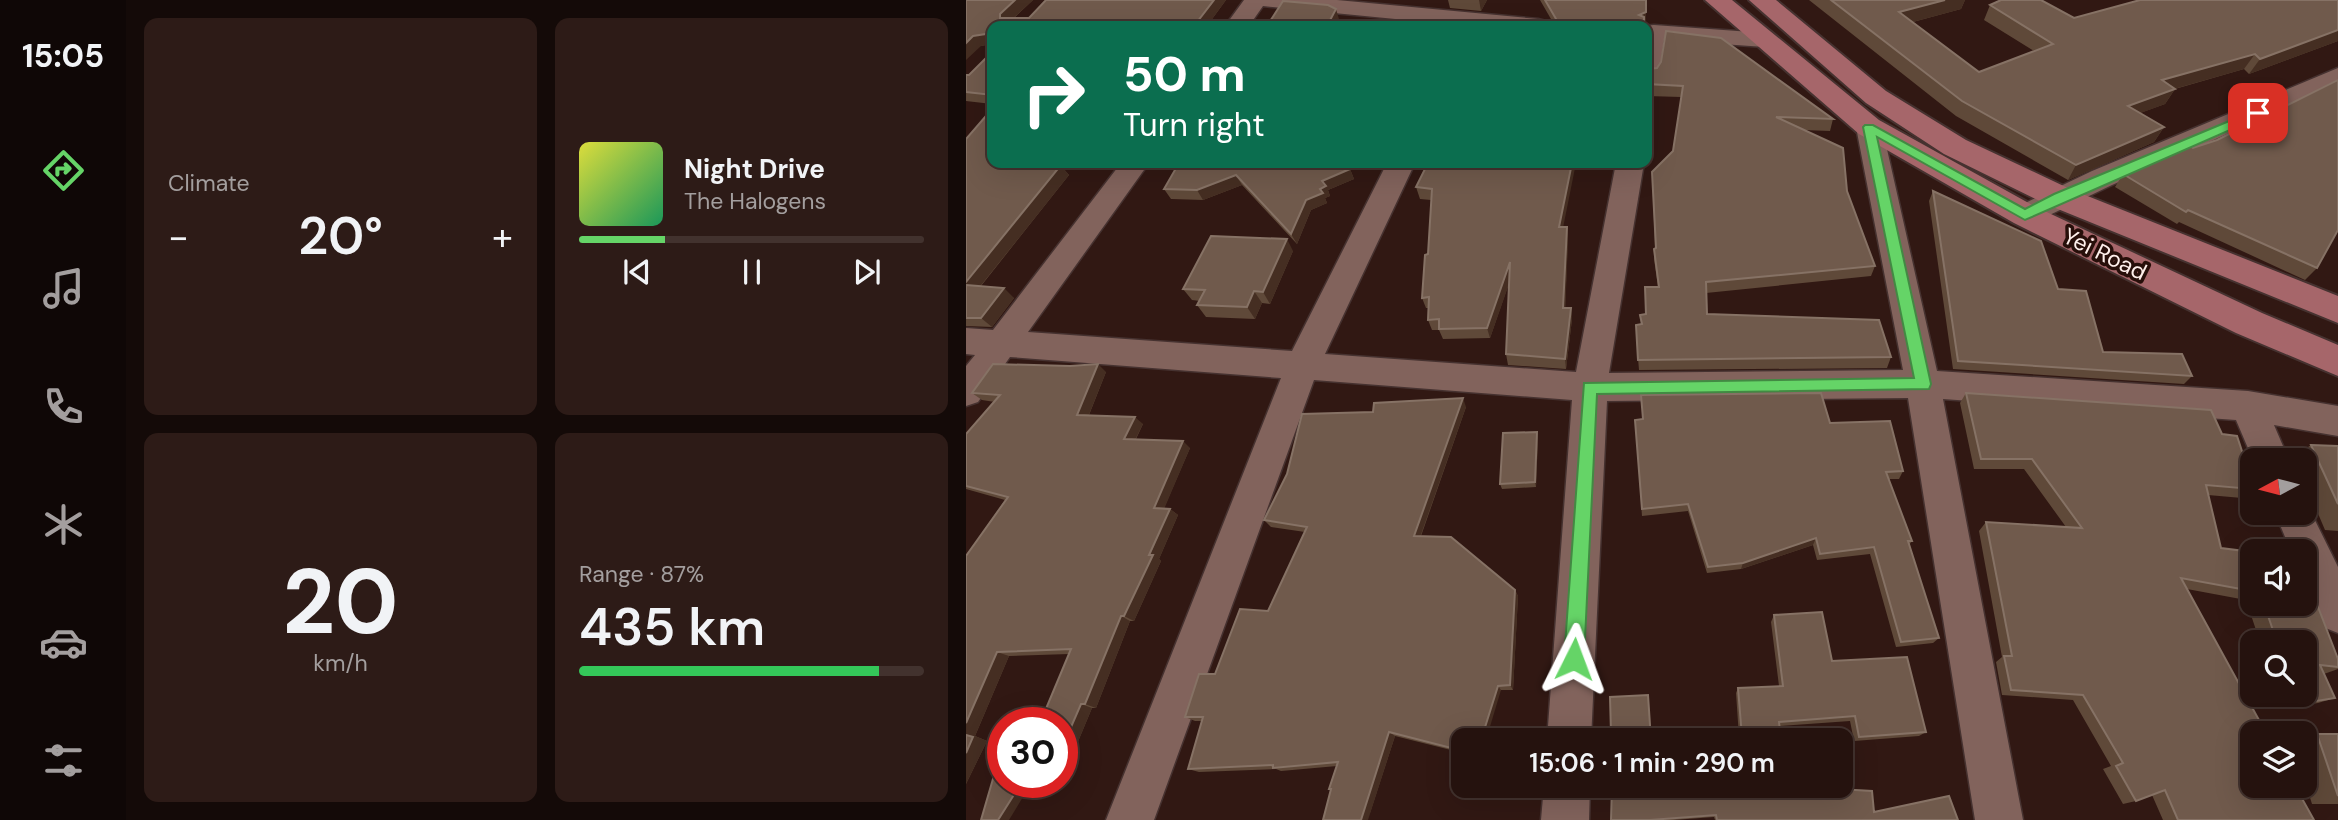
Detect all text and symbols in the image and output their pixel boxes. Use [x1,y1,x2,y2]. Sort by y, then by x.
text: 15:05 [22,35,104,77]
text: 50 m [1123,42,1246,106]
icon: right [1008,49,1099,140]
pin [2228,83,2288,143]
icon: arrive [2239,94,2277,132]
text: Turn right [1123,104,1265,146]
icon: directions [39,146,88,195]
text: Night Drive [684,152,825,186]
text: Climate [168,168,250,198]
text: The Halogens [684,186,826,216]
text: 20° [298,202,383,270]
text: − [168,212,189,262]
text: + [492,212,513,262]
street label: Yei Road [2058,221,2152,287]
icon: previous [618,253,656,291]
icon: pause [733,253,771,291]
icon: next [848,253,886,291]
icon: music [39,264,88,313]
icon: phone [39,382,88,431]
north arrow [2240,448,2317,525]
map controls [2240,448,2317,798]
icon: climate [39,500,88,549]
button: sound [2240,539,2317,616]
text: 20 [282,543,399,661]
text: Range · 87% [579,559,704,589]
text: 435 km [579,593,765,661]
icon: car [39,618,88,667]
position arrow [1537,622,1611,696]
button: search [2240,630,2317,707]
text: km/h [313,648,368,678]
speed limit sign: 30 [987,707,1078,798]
button: layers [2240,721,2317,798]
icon: filters [39,736,88,785]
text: 15:06 · 1 min · 290 m [1529,746,1775,780]

